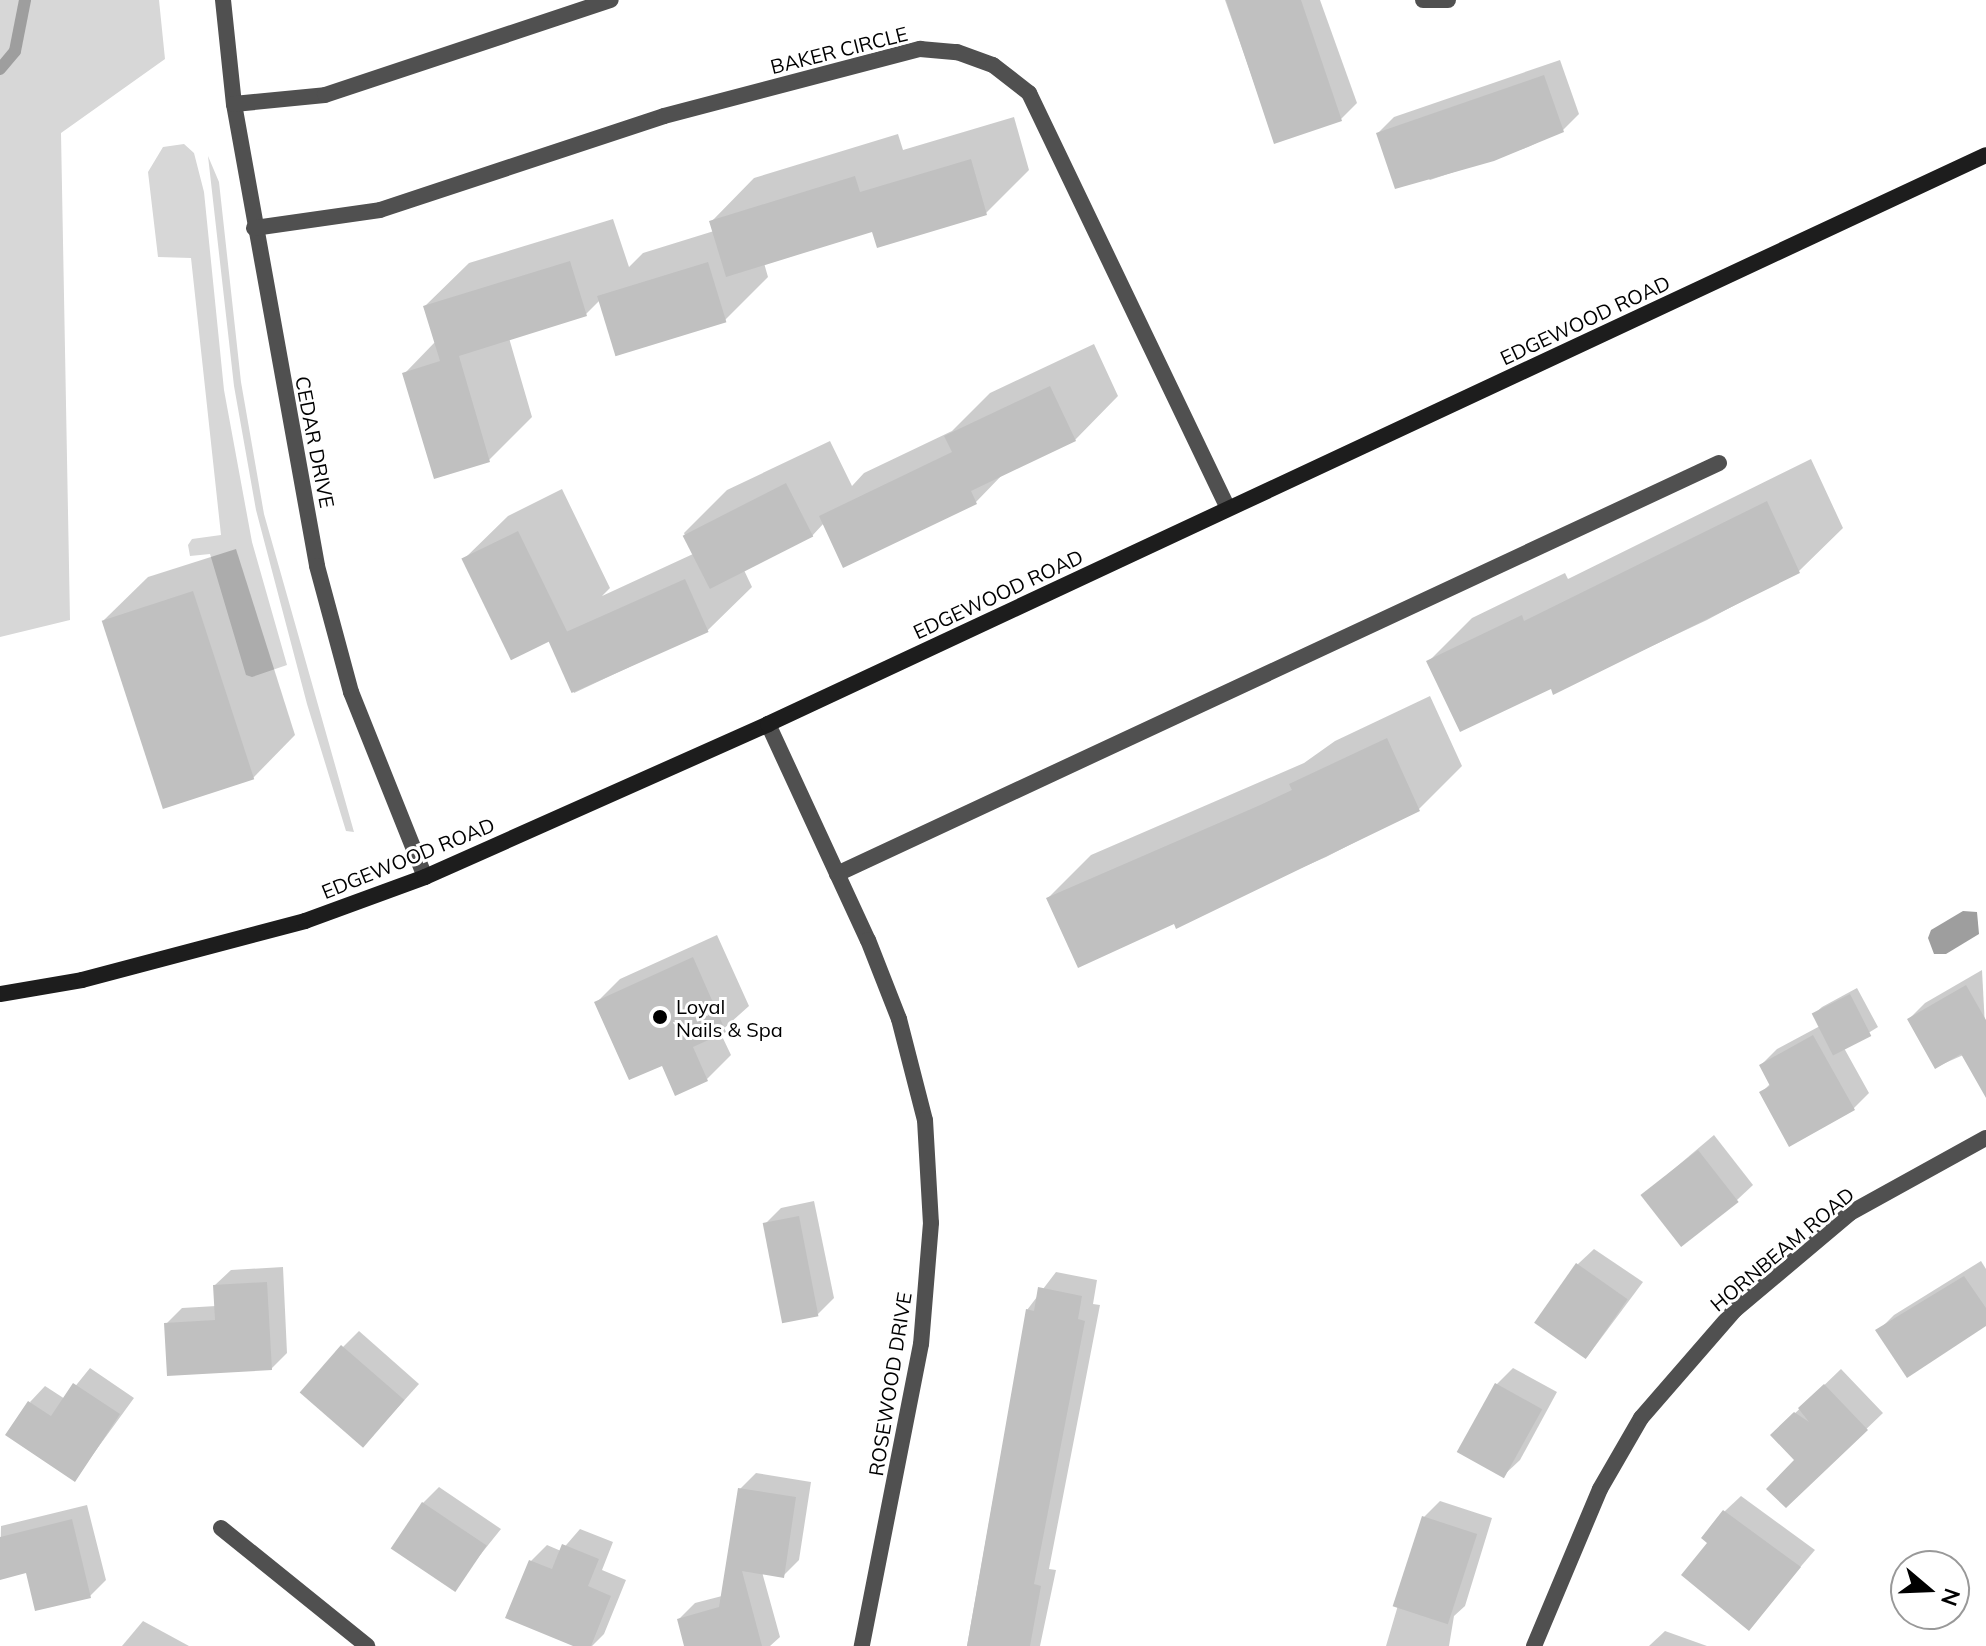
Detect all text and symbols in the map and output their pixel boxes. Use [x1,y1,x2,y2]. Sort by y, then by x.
street label: BAKER CIRCLE [768,21,910,79]
street label: EDGEWOOD ROAD [1496,270,1674,370]
street label: CEDAR DRIVE [290,374,340,510]
street label: EDGEWOOD ROAD [909,544,1087,644]
street label: EDGEWOOD ROAD [318,812,498,904]
place label: Loyal Nails & Spa [676,994,783,1041]
marker: Loyal Nails & Spa [651,1008,669,1026]
street label: HORNBEAM ROAD [1705,1182,1859,1316]
street label: ROSEWOOD DRIVE [864,1290,916,1478]
north arrow [1890,1550,1970,1630]
text: N [1935,1585,1967,1610]

